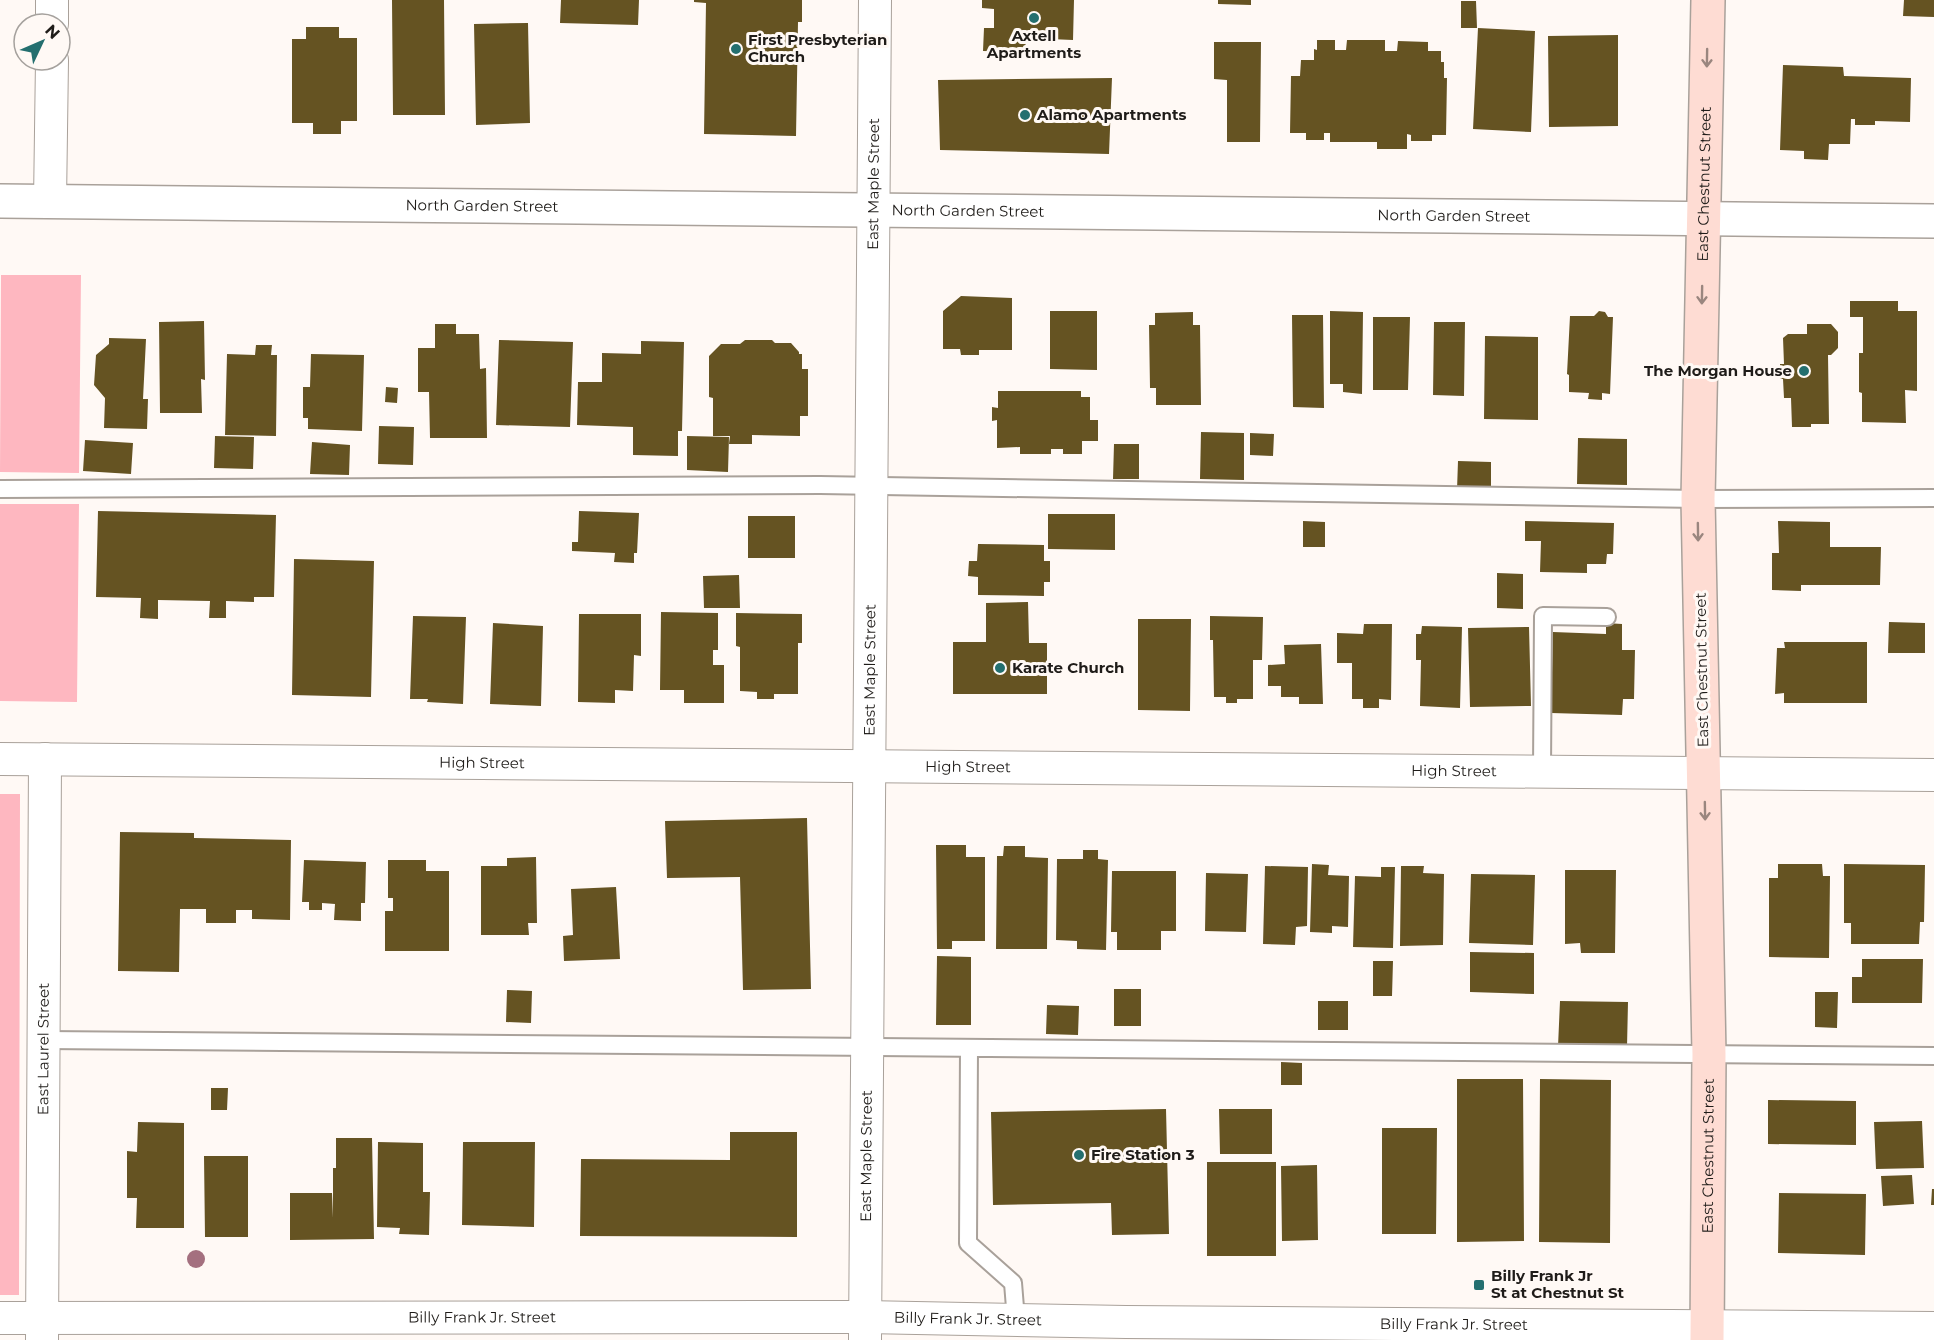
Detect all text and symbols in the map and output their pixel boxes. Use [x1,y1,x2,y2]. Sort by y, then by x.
marker: Axtell Apartments [1027,11,1041,25]
north arrow [12,12,72,72]
text: N [41,21,64,43]
place label: Axtell Apartments [986,26,1081,62]
place label: First Presbyterian Church [748,30,887,66]
marker: First Presbyterian Church [729,42,743,56]
one-way arrow [1701,48,1713,68]
place label: Alamo Apartments [1036,105,1186,124]
street label: East Chestnut Street [1693,106,1715,262]
marker: Alamo Apartments [1018,108,1032,122]
street label: East Maple Street [863,118,883,250]
street label: North Garden Street [405,195,559,216]
street label: North Garden Street [891,200,1045,221]
street label: North Garden Street [1377,205,1531,226]
one-way arrow [1696,285,1708,305]
place label: The Morgan House [1644,361,1792,380]
marker: The Morgan House [1797,364,1811,378]
one-way arrow [1693,522,1704,542]
street label: East Chestnut Street [1691,592,1712,748]
street label: East Maple Street [860,604,879,736]
place label: Karate Church [1012,658,1124,677]
marker: Karate Church [993,661,1007,675]
street label: High Street [439,753,525,772]
street label: High Street [925,757,1011,776]
street label: High Street [1411,761,1497,780]
one-way arrow [1699,801,1711,821]
street label: East Laurel Street [33,983,53,1115]
street label: East Chestnut Street [1698,1078,1718,1234]
street label: East Maple Street [856,1090,876,1222]
place label: Fire Station 3 [1091,1145,1195,1164]
marker: Fire Station 3 [1072,1148,1086,1162]
place label: Billy Frank Jr St at Chestnut St [1491,1266,1625,1302]
marker: Billy Frank Jr St at Chestnut St [1472,1278,1486,1292]
street label: Billy Frank Jr. Street [408,1307,556,1327]
street label: Billy Frank Jr. Street [894,1308,1042,1329]
street label: Billy Frank Jr. Street [1380,1314,1528,1334]

